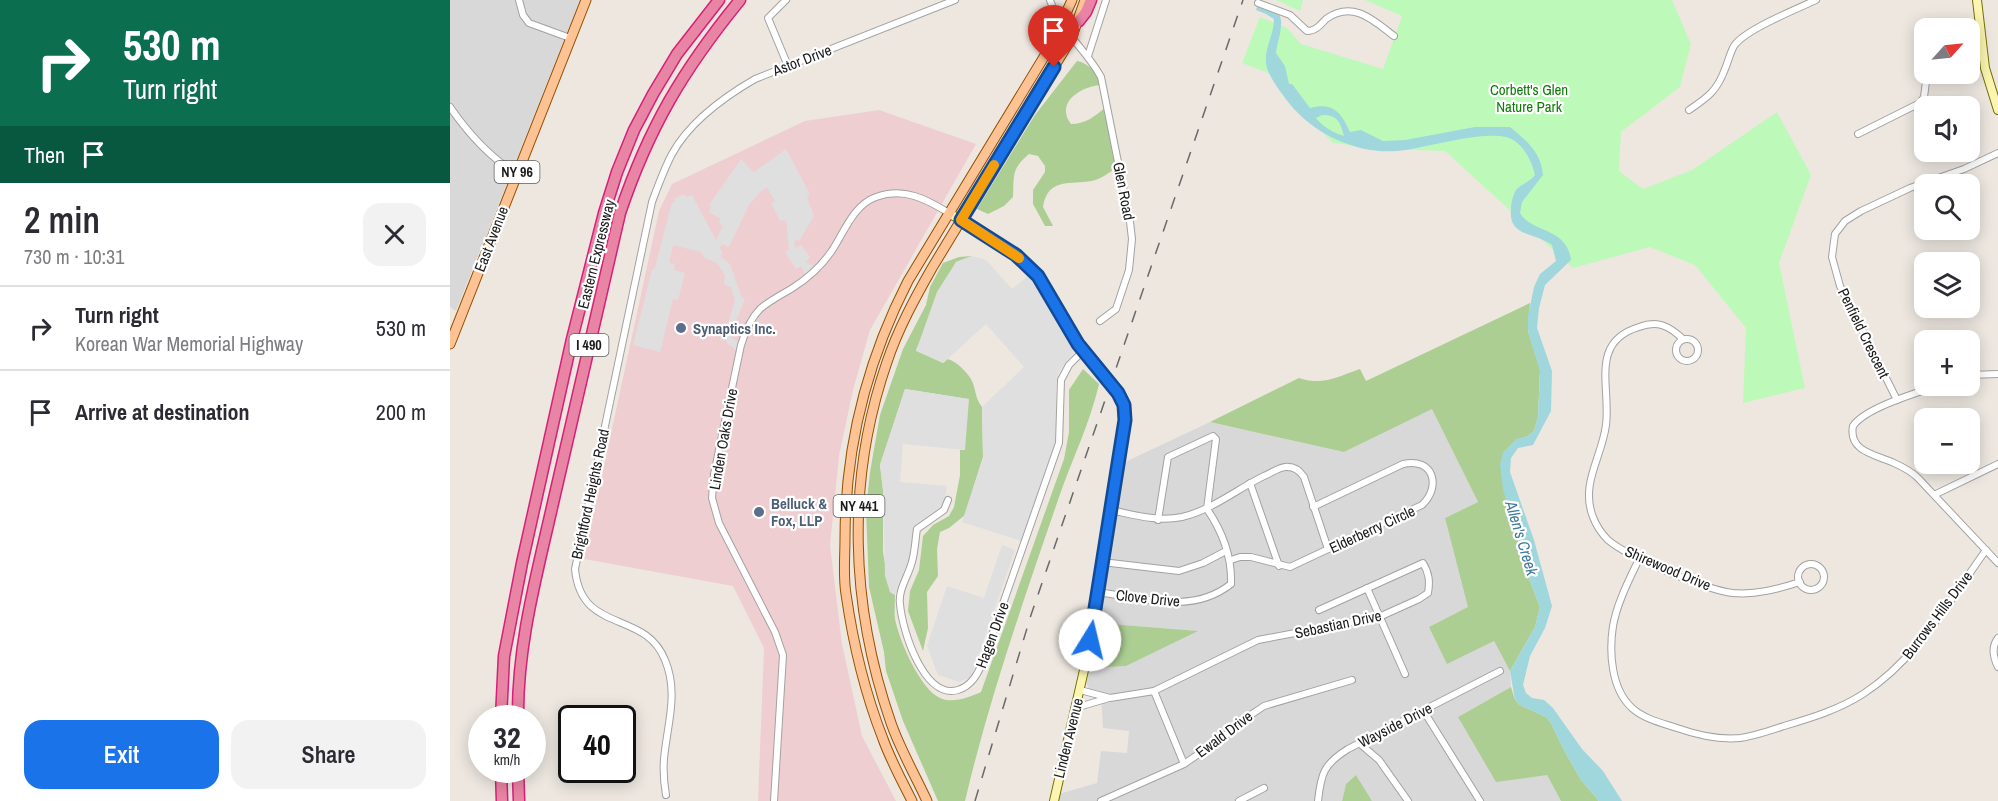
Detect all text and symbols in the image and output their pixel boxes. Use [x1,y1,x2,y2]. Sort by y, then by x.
pin [1028,5,1079,67]
icon: arrive [1037,14,1070,47]
text: 530 m [123,17,221,73]
north arrow [1914,18,1980,84]
map controls [1914,18,1980,474]
icon: right [24,24,102,102]
street label: Astor Drive [769,39,835,81]
text: Turn right [123,71,217,107]
park label: Corbett's Glen Nature Park [1490,79,1568,117]
button: sound [1914,96,1980,162]
icon: arrive [77,138,110,171]
text: Then [24,140,65,170]
street label: Glen Road [1108,160,1140,222]
road number: NY 96 [494,161,540,183]
button: search [1914,174,1980,240]
text: 2 min [24,196,100,244]
street label: Eastern Expressway [572,196,620,311]
button: close [363,203,426,266]
street label: East Avenue [469,203,513,275]
text: 730 m · 10:31 [24,243,124,270]
button: layers [1914,252,1980,318]
street label: Penfield Crescent [1833,284,1895,382]
text: Turn right [75,300,159,330]
icon: right [24,312,57,345]
text: 530 m [376,313,426,343]
place label: Synaptics Inc. [693,318,776,339]
marker: Synaptics Inc. [674,321,688,335]
text: Korean War Memorial Highway [75,330,303,357]
button: + [1914,330,1980,396]
road number: I 490 [570,334,608,356]
street label: Linden Oaks Drive [704,387,742,491]
icon: arrive [24,396,57,429]
text: Arrive at destination [75,397,249,427]
text: 200 m [376,397,426,427]
button: − [1914,408,1980,474]
street label: Brightford Heights Road [566,427,614,561]
place label: Belluck & Fox, LLP [771,493,827,531]
road number: NY 441 [834,495,884,517]
water label: Allen's Creek [1500,497,1544,578]
street label: Elderberry Circle [1326,500,1418,558]
marker: Belluck & Fox, LLP [752,505,766,519]
street label: Shirewood Drive [1622,540,1714,596]
street label: Burrows Hills Drive [1897,567,1977,663]
street label: Clove Drive [1115,584,1181,612]
street label: Hagen Drive [970,599,1014,671]
street label: Sebastian Drive [1293,605,1383,643]
position arrow [1058,608,1122,672]
street label: Linden Avenue [1048,696,1088,780]
street label: Wayside Drive [1354,697,1436,753]
speed limit sign: 40 [558,705,636,783]
street label: Ewald Drive [1191,706,1257,762]
text: 32 [493,717,521,757]
button: Exit [24,720,219,789]
button: Share [231,720,426,789]
text: km/h [494,749,520,770]

